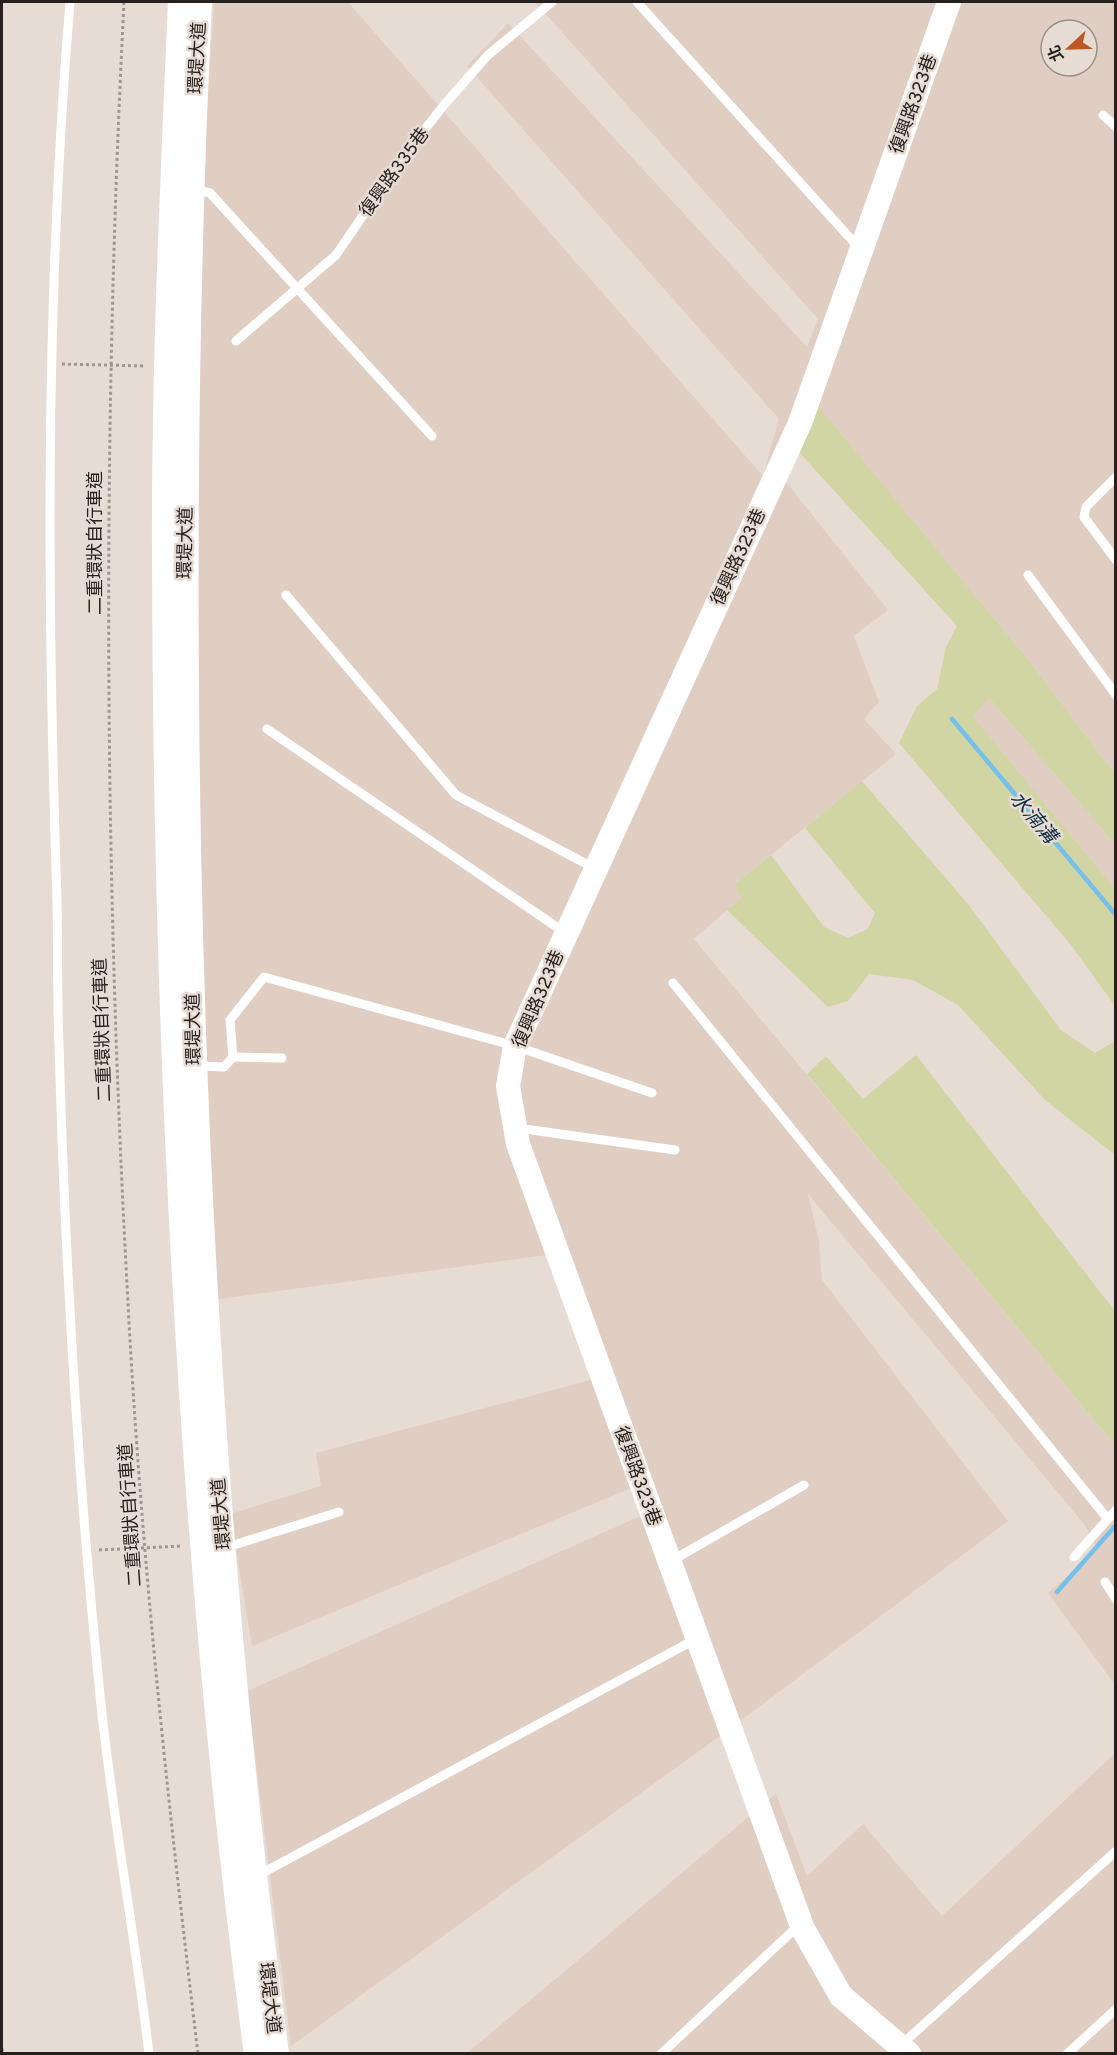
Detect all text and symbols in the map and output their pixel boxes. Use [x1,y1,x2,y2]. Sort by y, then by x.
north arrow [1039,18,1099,78]
street label: 環堤大道 [185,22,212,95]
text: 北 [1045,42,1069,64]
street label: 復興路323巷 [886,52,943,157]
street label: 復興路335巷 [355,124,435,222]
street label: 二重環狀自行車道 [85,471,108,615]
street label: 復興路323巷 [707,505,772,610]
street label: 環堤大道 [174,507,199,579]
water label: 水湳溝 [1003,787,1064,852]
street label: 復興路323巷 [508,947,570,1052]
street label: 二重環狀自行車道 [89,958,118,1102]
street label: 環堤大道 [182,993,207,1065]
street label: 復興路323巷 [608,1424,665,1529]
street label: 二重環狀自行車道 [115,1442,148,1588]
street label: 環堤大道 [208,1477,237,1551]
street label: 環堤大道 [253,1961,284,2035]

